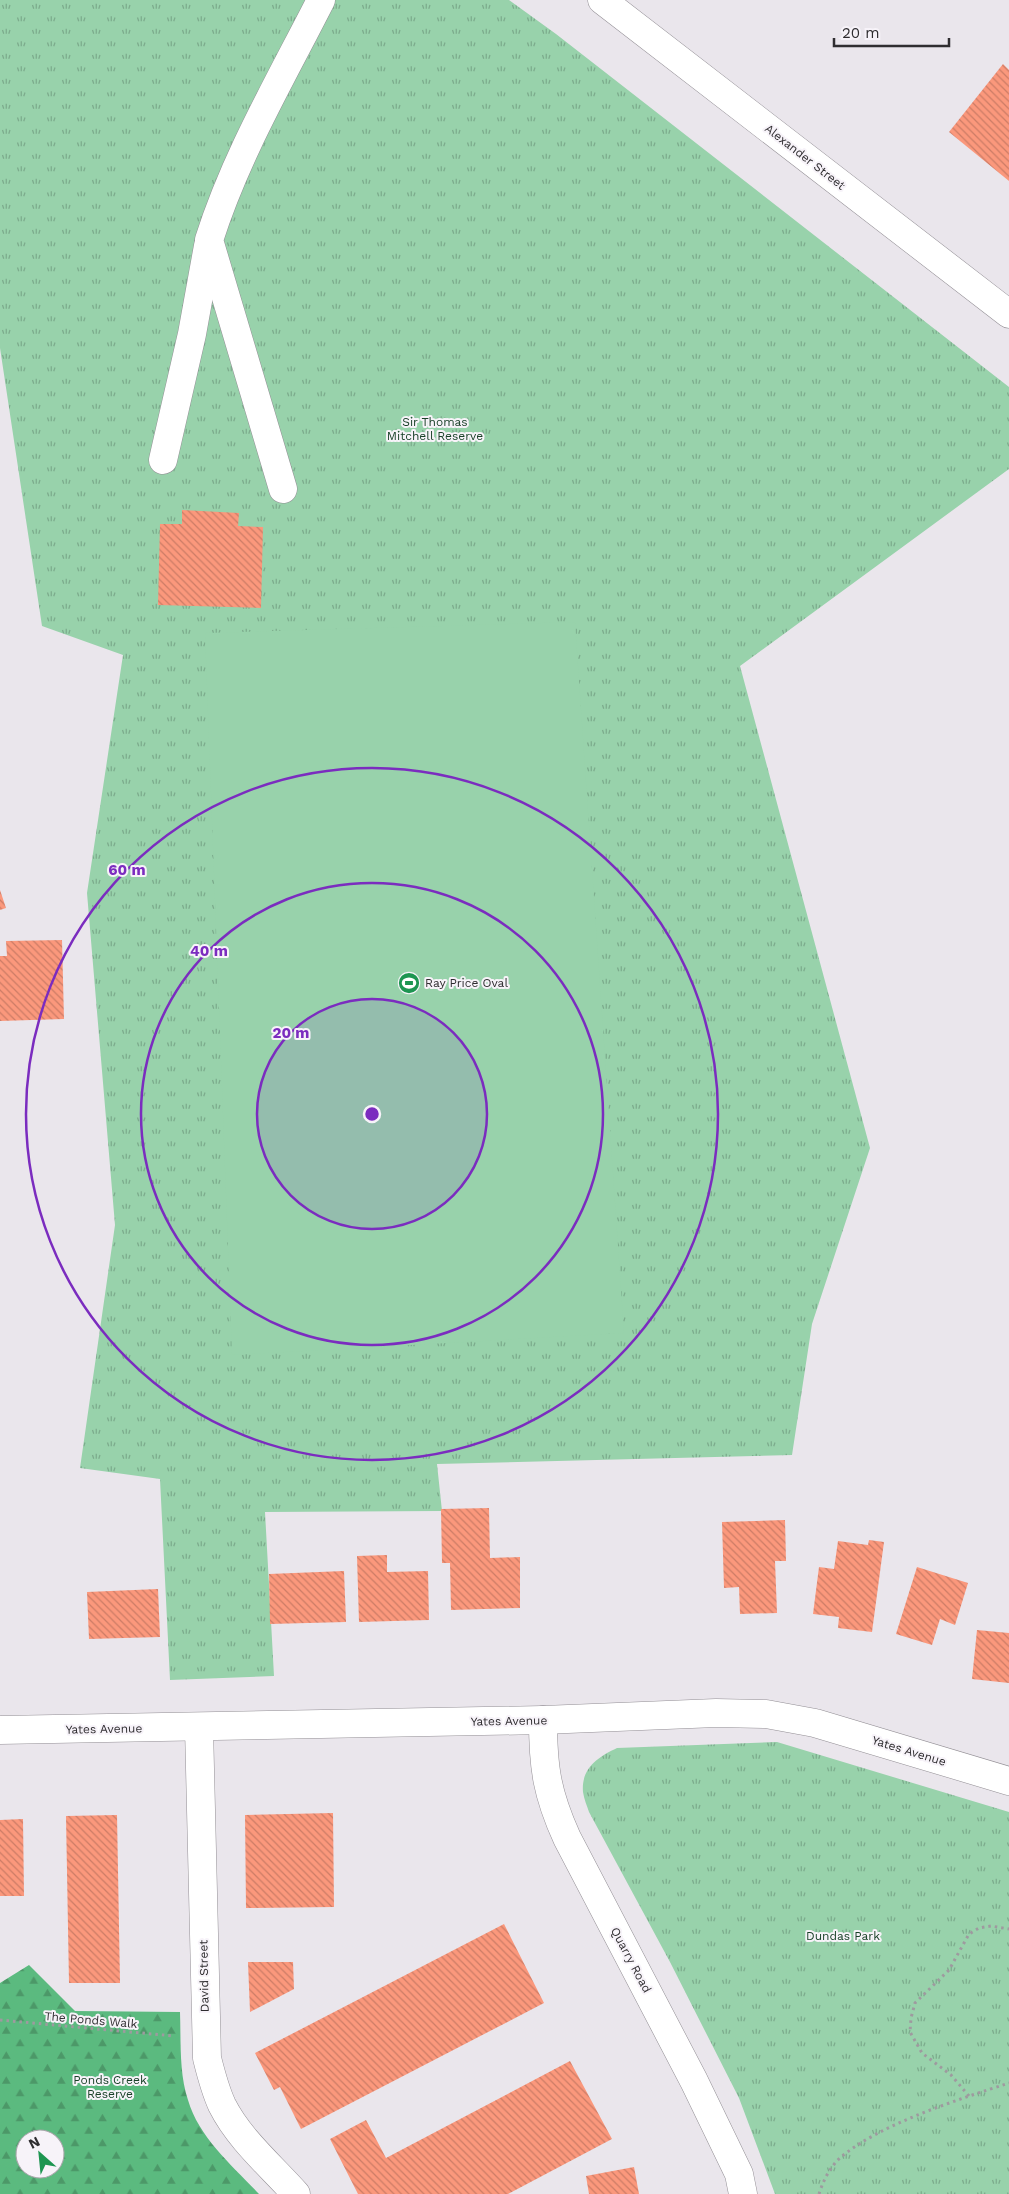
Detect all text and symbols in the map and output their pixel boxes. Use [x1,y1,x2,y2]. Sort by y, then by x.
scale bar [834,15,949,47]
text: 20 m [842,24,880,42]
street label: Alexander Street [762,121,848,193]
park label: Sir Thomas Mitchell Reserve [387,415,483,443]
text: 60 m [108,861,146,879]
text: 40 m [190,942,228,960]
sports icon: Ray Price Oval [397,971,421,995]
place label: Ray Price Oval [425,976,508,990]
text: 20 m [272,1024,310,1042]
centre of rings [363,1105,381,1123]
street label: Yates Avenue [471,1713,548,1729]
street label: Yates Avenue [66,1721,143,1737]
street label: Yates Avenue [870,1733,948,1769]
street label: Quarry Road [608,1925,654,1995]
park label: Dundas Park [806,1929,880,1943]
street label: David Street [196,1940,212,2012]
street label: The Ponds Walk [44,2009,138,2031]
park label: Ponds Creek Reserve [73,2073,147,2101]
north arrow [15,2129,65,2179]
text: N [26,2133,42,2152]

